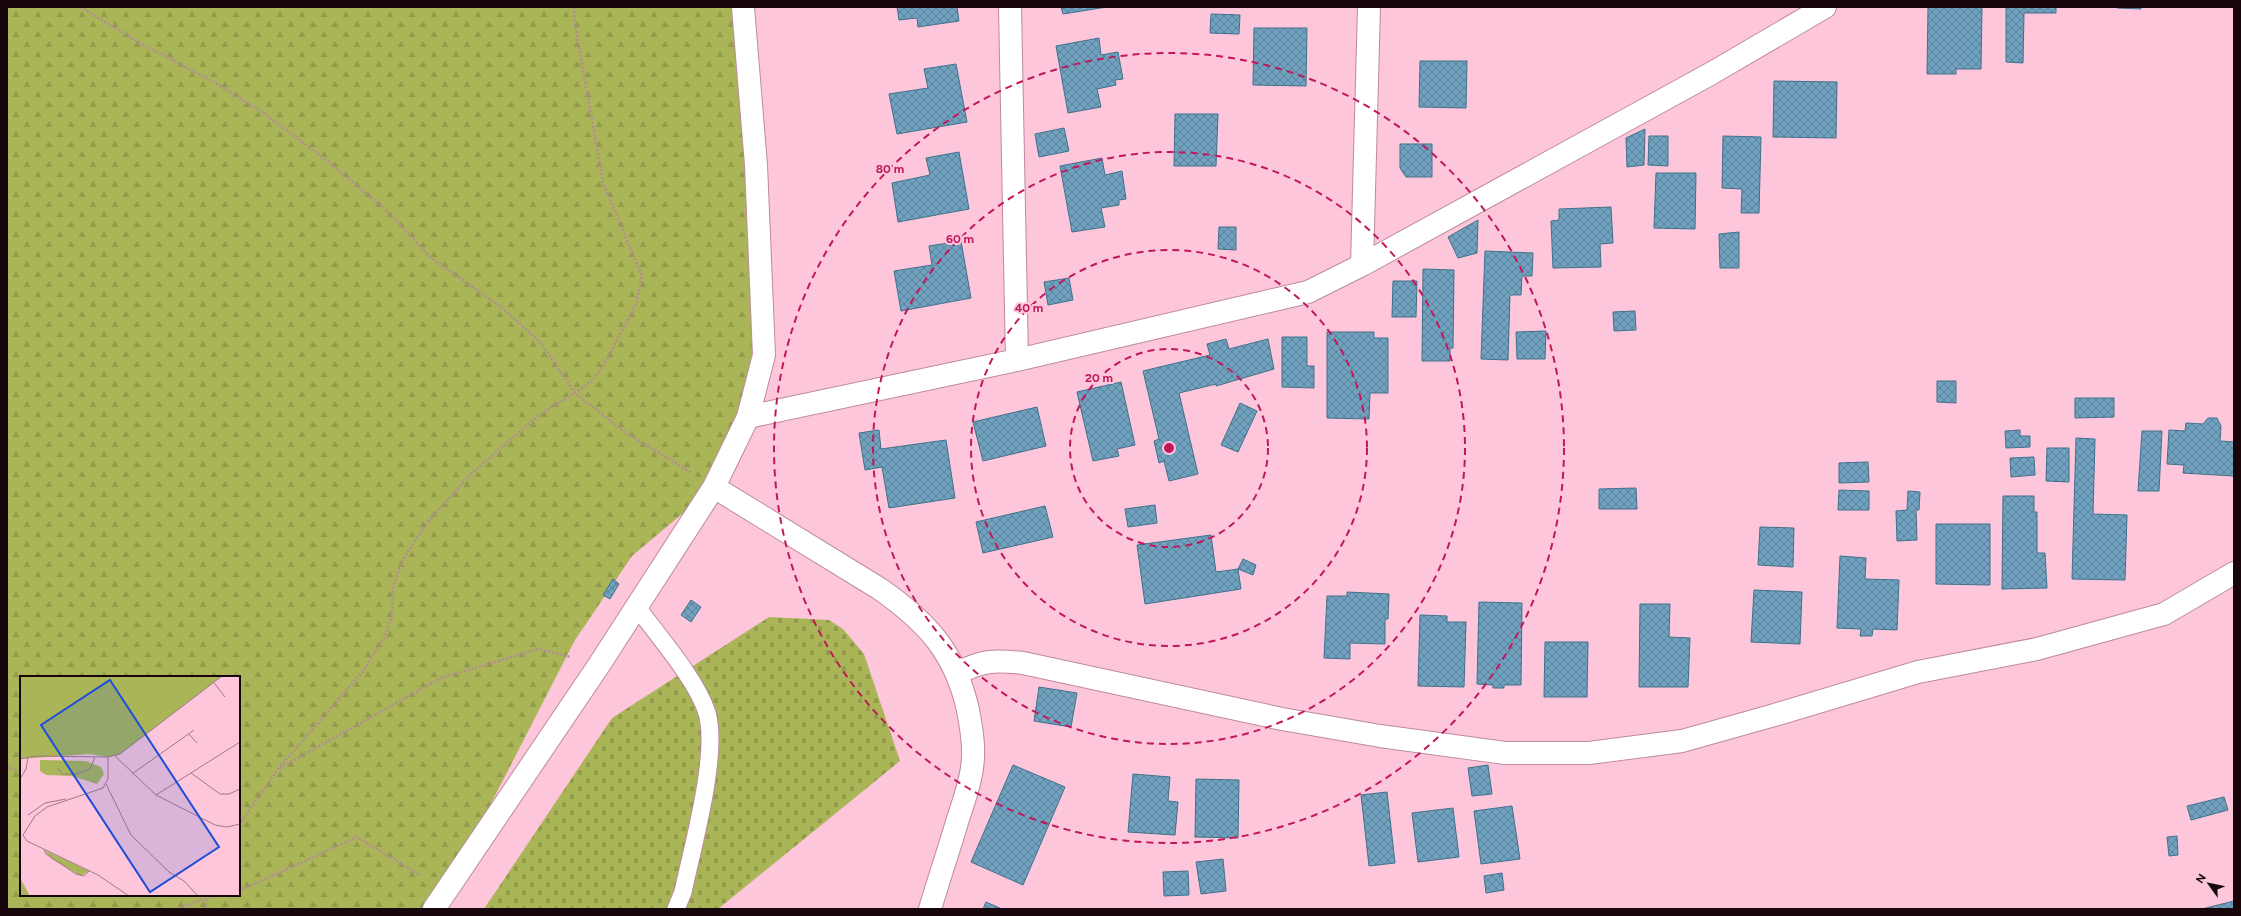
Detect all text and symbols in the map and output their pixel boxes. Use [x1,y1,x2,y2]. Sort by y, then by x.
text: 80 m [876,162,904,176]
text: 60 m [946,232,974,246]
text: 40 m [1015,301,1043,315]
text: 20 m [1085,371,1113,385]
centre of rings [1162,441,1176,455]
inset map [20,676,240,896]
north arrow [2189,864,2229,904]
text: N [2193,872,2209,886]

